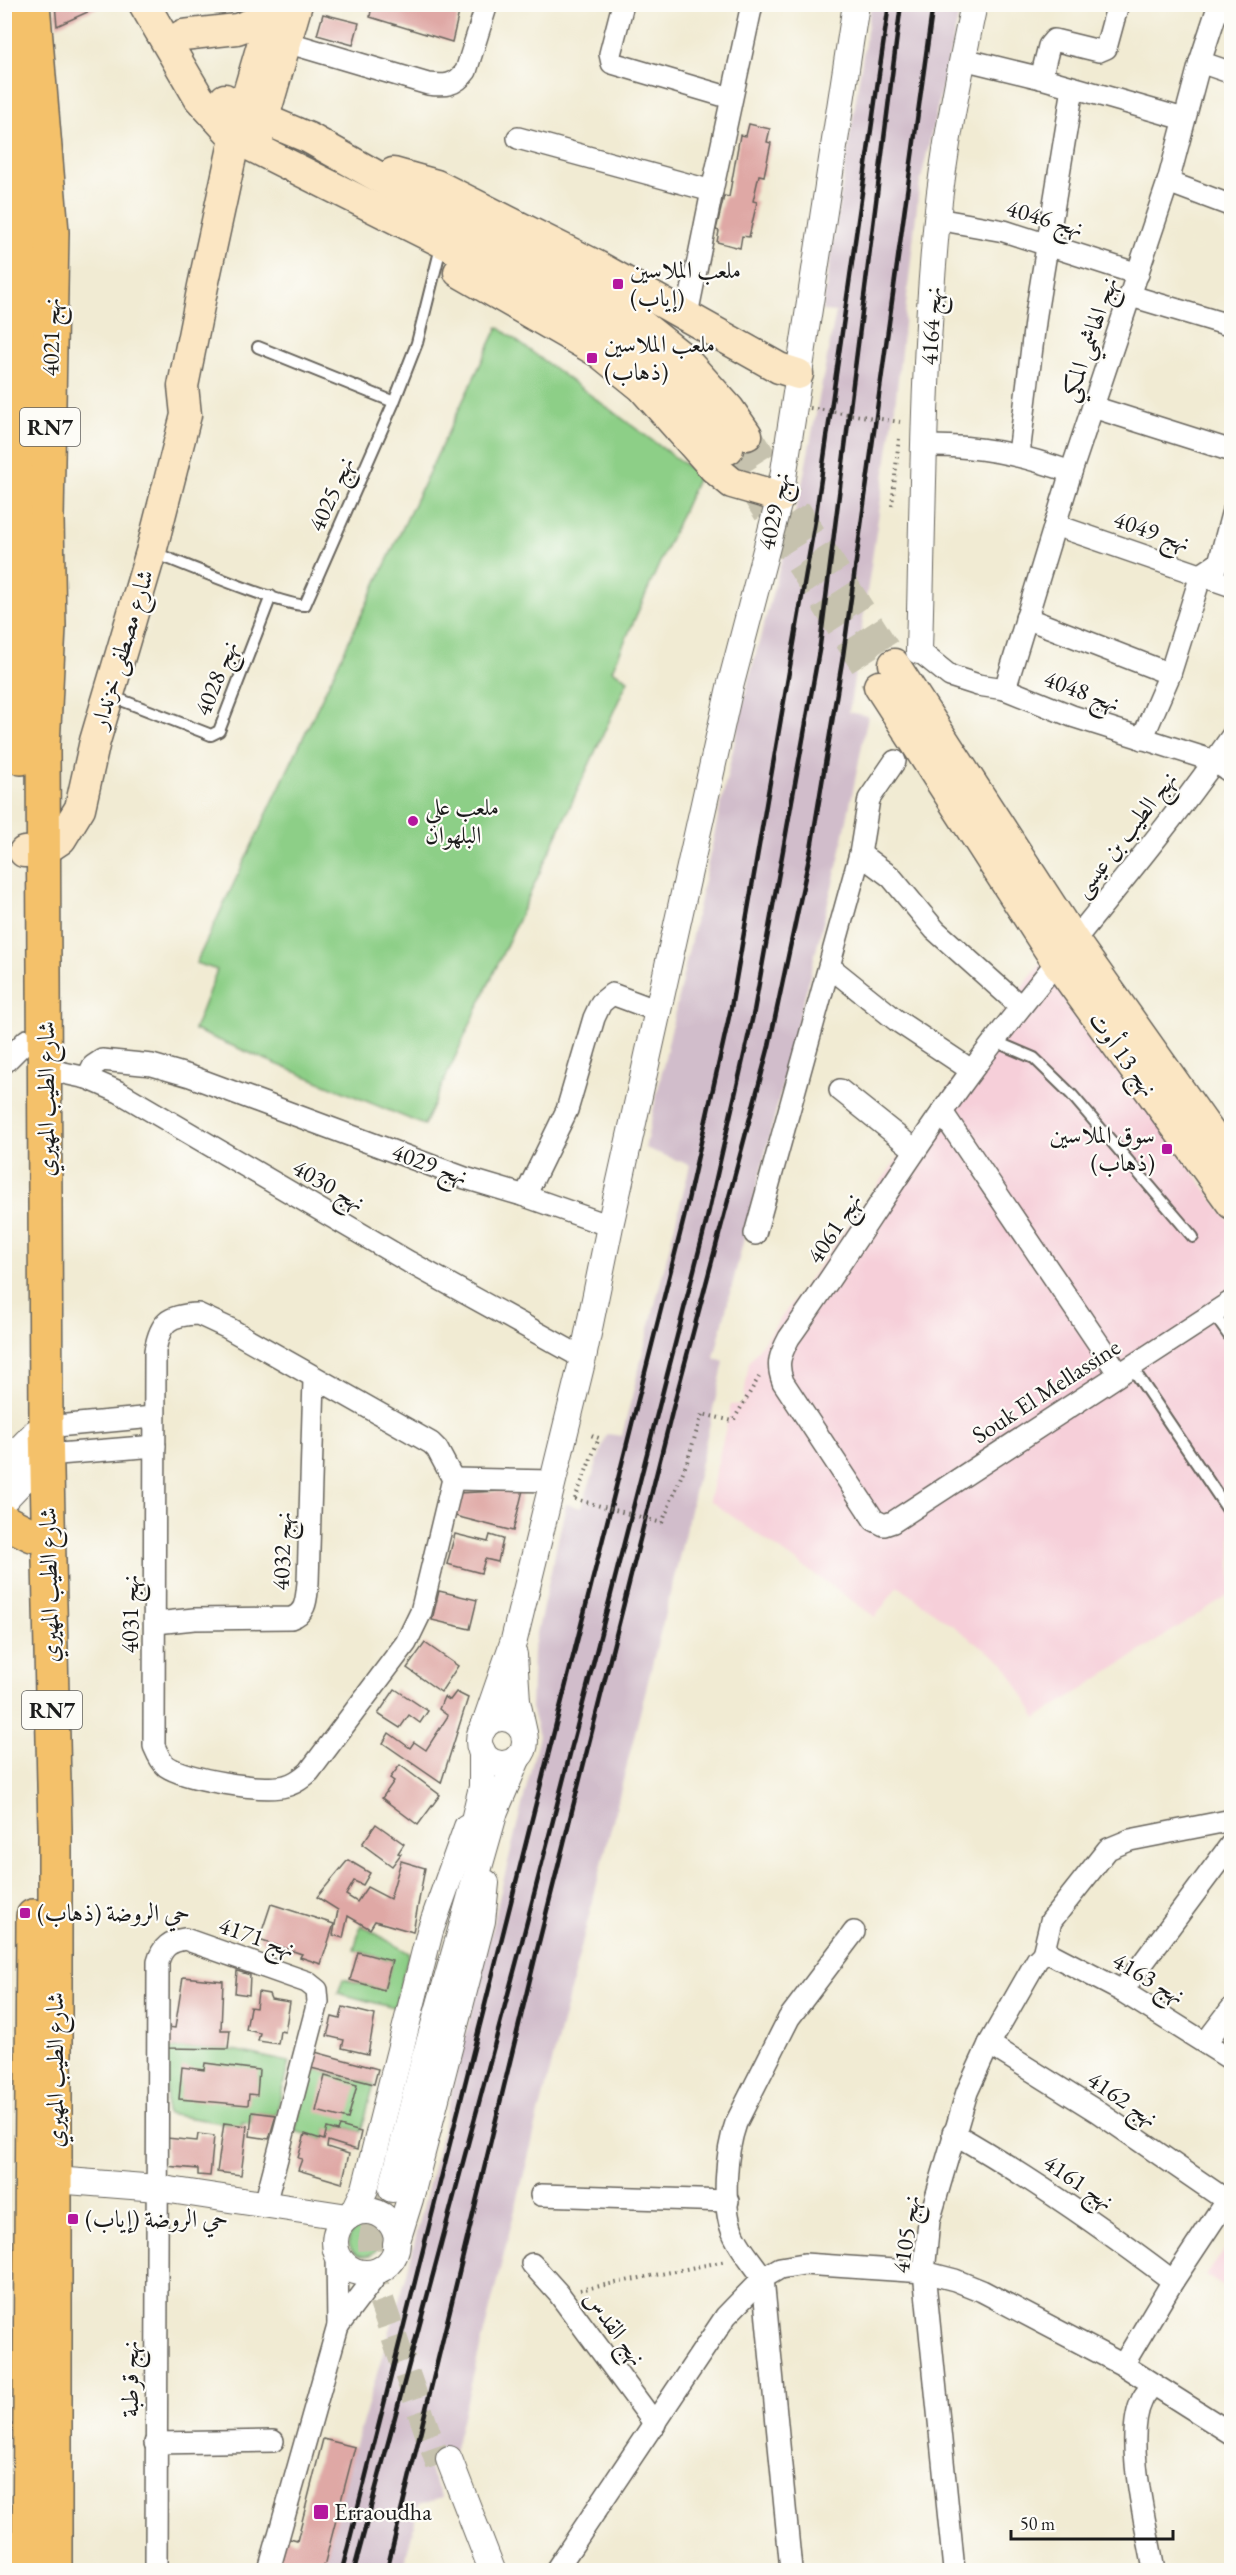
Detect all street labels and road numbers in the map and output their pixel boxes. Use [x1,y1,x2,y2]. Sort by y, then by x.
street label: نهج 4046 [1001,192,1087,249]
street label: نهج الهاشمي المكي [1053,272,1132,408]
street label: نهج 4164 [913,286,954,367]
street label: نهج 4021 [34,297,73,377]
road number: RN7 [20,408,80,446]
street label: نهج 4025 [300,451,366,539]
street label: نهج 4029 [750,469,803,554]
street label: نهج 4049 [1108,503,1195,564]
street label: شارع مصطفى خزندار [82,566,165,735]
street label: نهج 4028 [186,635,250,722]
street label: نهج 4048 [1038,662,1125,724]
street label: نهج الطيب بن عيسى [1066,764,1188,907]
street label: نهج 13 أوت [1077,1004,1166,1106]
street label: شارع الطيب المهيري [30,1021,66,1177]
street label: نهج 4029 [386,1135,473,1197]
street label: نهج 4030 [284,1151,371,1223]
street label: نهج 4061 [799,1186,873,1273]
street label: Souk El Mellassine [966,1331,1126,1450]
street label: شارع الطيب المهيري [32,1507,70,1663]
street label: نهج 4032 [265,1511,304,1591]
street label: نهج 4031 [114,1575,151,1653]
road number: RN7 [22,1691,82,1729]
street label: نهج 4171 [213,1909,300,1970]
street label: نهج 4163 [1104,1944,1191,2016]
street label: شارع الطيب المهيري [39,1992,75,2148]
street label: نهج 4162 [1079,2064,1165,2138]
street label: نهج 4161 [1035,2147,1121,2221]
street label: نهج 4105 [885,2193,932,2276]
street label: نهج القدس [573,2284,653,2375]
street label: نهج قرطبة [114,2341,151,2417]

